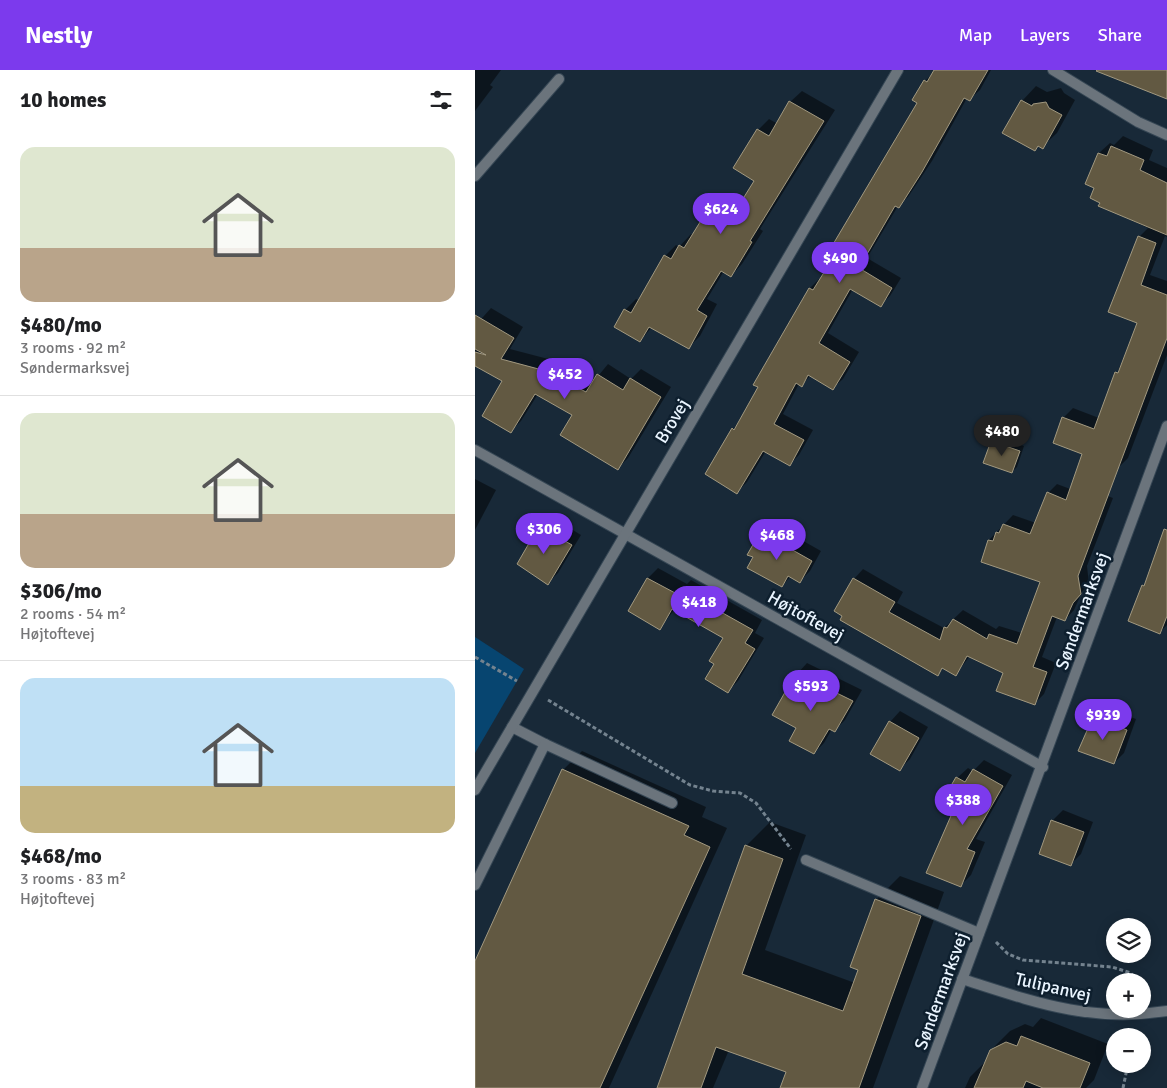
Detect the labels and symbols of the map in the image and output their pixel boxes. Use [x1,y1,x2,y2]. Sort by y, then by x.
pin: $624 [691,192,751,235]
pin: $490 [810,242,870,284]
pin: $452 [535,358,595,400]
street label: Brovej [650,395,694,447]
pin: $480 [972,414,1032,457]
pin: $306 [514,512,574,555]
pin: $468 [747,518,807,561]
street label: Søndermarksvej [1051,549,1113,673]
pin: $418 [669,586,729,628]
street label: Højtoftevej [764,586,848,646]
pin: $593 [781,670,841,712]
pin: $939 [1073,698,1133,741]
pin: $388 [933,784,993,826]
street label: Søndermarksvej [910,929,972,1053]
street label: Tulipanvej [1013,968,1093,1006]

